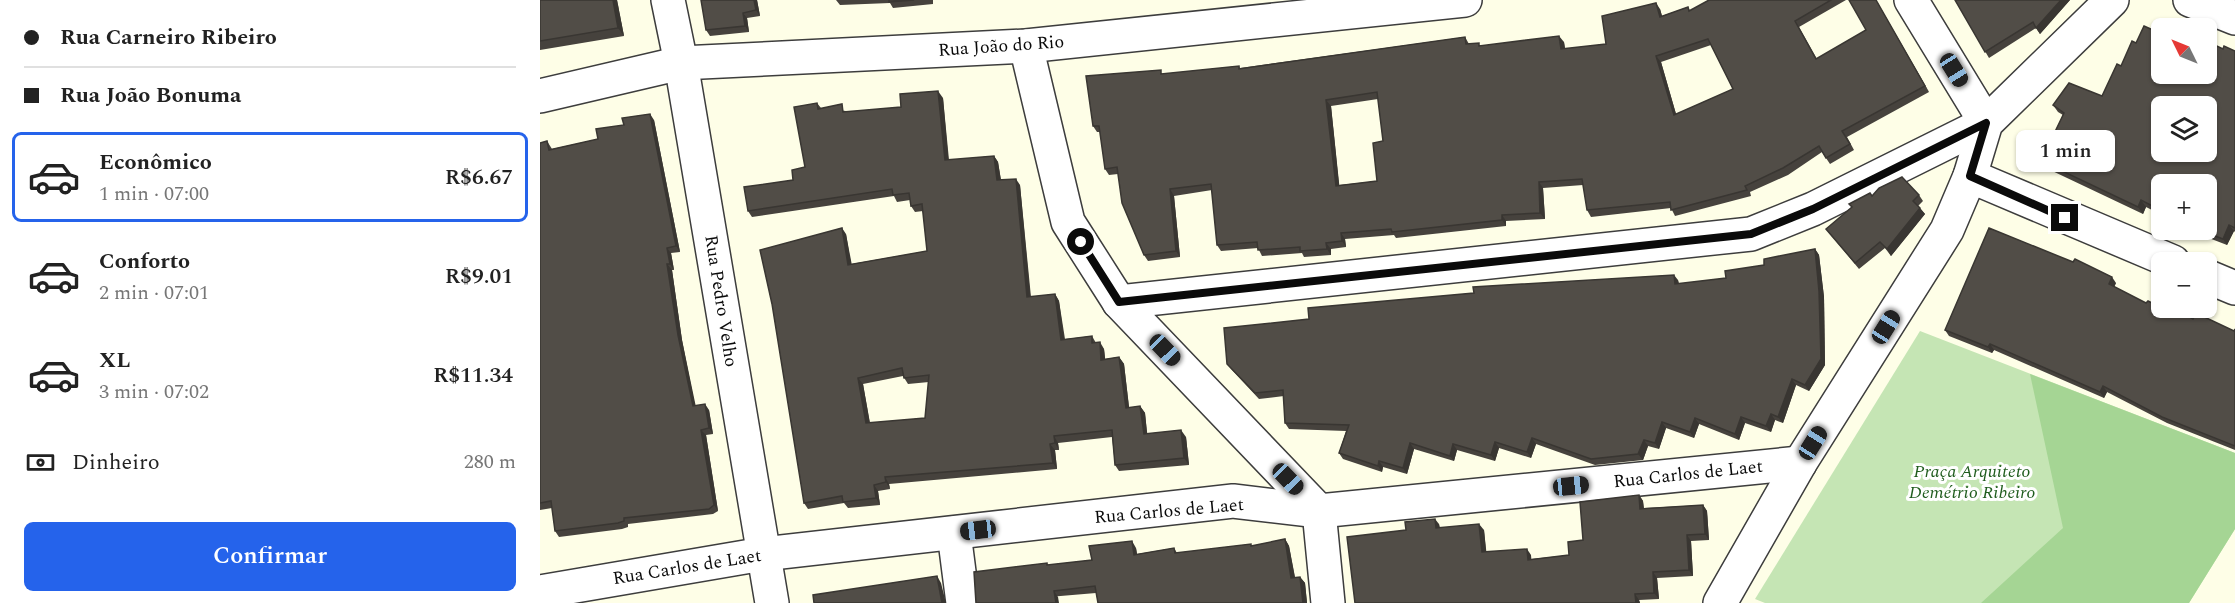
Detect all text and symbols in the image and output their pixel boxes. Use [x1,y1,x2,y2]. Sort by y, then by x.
north arrow [2151,18,2217,84]
map controls [2151,18,2217,318]
text: Rua Carneiro Ribeiro [60,21,277,54]
street label: Rua João do Rio [937,28,1065,64]
car [1937,50,1971,90]
text: Rua João Bonuma [60,79,241,112]
button: layers [2151,96,2217,162]
callout: 1 min [2016,131,2114,173]
text: 1 min [2040,136,2091,166]
text: Econômico [99,146,212,179]
icon: car [27,150,81,204]
text: R$6.67 [445,161,513,194]
button: + [2151,174,2217,240]
text: 1 min · 07:00 [99,179,209,209]
route end [2051,204,2078,231]
route start [1067,228,1094,255]
street label: Rua Pedro Velho [697,233,745,369]
text: Conforto [99,245,190,278]
icon: car [27,249,81,303]
button: − [2151,252,2217,318]
text: R$9.01 [445,260,513,293]
text: 2 min · 07:01 [99,278,209,308]
car [1869,307,1903,347]
car [1146,331,1184,369]
text: XL [99,344,130,377]
icon: car [27,348,81,402]
text: R$11.34 [433,359,513,392]
text: 3 min · 07:02 [99,377,209,407]
car [1796,423,1830,463]
icon: cash [24,446,57,479]
text: Dinheiro [72,446,160,479]
text: 280 m [464,447,516,477]
street label: Rua Carlos de Laet [1612,453,1764,495]
park label: Praça Arquiteto Demétrio Ribeiro [1909,458,2035,506]
car [1269,460,1307,498]
car [1552,475,1590,497]
street label: Rua Carlos de Laet [1093,491,1245,531]
car [959,519,997,541]
button: Confirmar [24,522,516,591]
street label: Rua Carlos de Laet [611,542,763,592]

